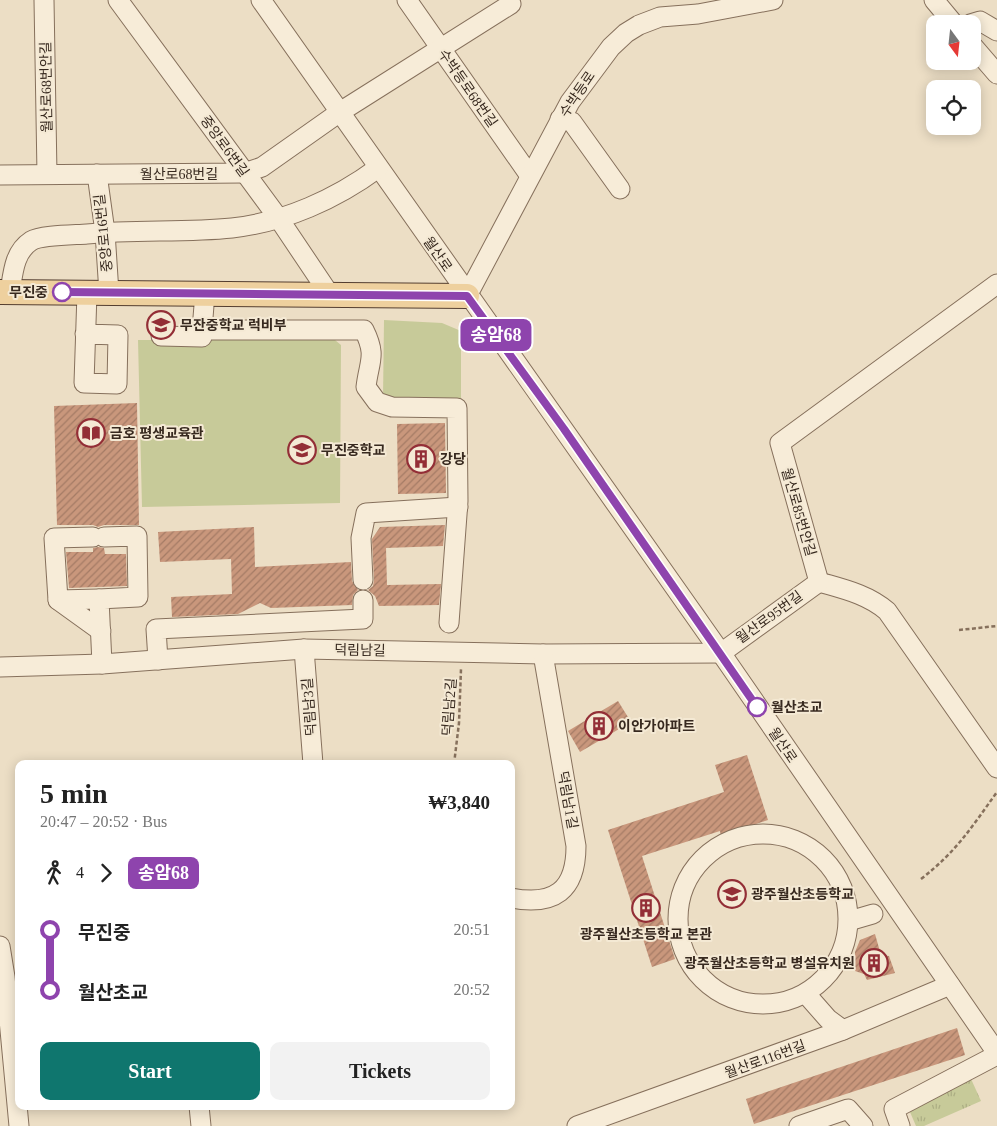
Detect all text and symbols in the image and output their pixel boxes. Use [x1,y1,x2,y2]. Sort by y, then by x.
north arrow [926,15,981,70]
map controls [926,15,981,135]
street label: 월산로68번안길 [38,41,55,133]
street label: 수박등로68번길 [435,47,500,130]
street label: 수박등로 [557,69,598,120]
button: locate [926,80,981,135]
street label: 중앙로6번길 [198,113,252,180]
street label: 월산로68번길 [140,167,218,182]
street label: 중앙로16번길 [92,193,115,273]
street label: 월산로 [420,234,455,275]
marker: 무진중 [52,282,72,302]
place label: 무진중 [9,285,48,300]
school or university icon: 무잔중학교 럭비부 [146,310,176,340]
place label: 무잔중학교 럭비부 [180,317,287,333]
line badge: 송암68 [461,319,531,351]
text: 송암68 [470,325,522,345]
library icon: 금호 평생교육관 [76,418,106,448]
place label: 금호 평생교육관 [110,426,204,441]
school or university icon: 무진중학교 [287,435,317,465]
place label: 무진중학교 [321,442,386,458]
building icon: 강당 [406,444,436,474]
place label: 강당 [440,452,466,467]
street label: 월산로85번안길 [779,466,818,558]
street label: 월산로95번길 [733,588,805,647]
street label: 덕림남길 [334,643,386,658]
street label: 덕림남3길 [300,677,319,737]
street label: 덕림남2길 [440,677,459,737]
marker: 월산초교 [747,697,767,717]
place label: 월산초교 [771,700,823,715]
building icon: 이안가아파트 [584,711,614,741]
place label: 이안가아파트 [618,719,695,734]
street label: 월산로 [766,725,800,766]
street label: 덕림남1길 [555,770,580,830]
text: 5 min [40,778,108,809]
text: ₩3,840 [428,792,490,813]
text: 20:47 – 20:52 · Bus [40,813,167,830]
icon: walk [40,859,68,887]
icon: forward [92,859,120,887]
text: 송암68 [138,863,189,883]
text: 4 [76,864,84,881]
school or university icon: 광주월산초등학교 [717,879,747,909]
place label: 광주월산초등학교 [751,886,854,902]
building icon: 광주월산초등학교 본관 [631,893,661,923]
text: 20:51 [454,921,490,938]
text: 무진중 [78,922,130,943]
place label: 광주월산초등학교 본관 [580,926,712,942]
building icon: 광주월산초등학교 병설유치원 [859,948,889,978]
place label: 광주월산초등학교 병설유치원 [684,955,855,971]
text: 20:52 [454,981,490,998]
text: 월산초교 [78,982,148,1003]
street label: 월산로116번길 [723,1038,808,1081]
button: Start [40,1042,260,1100]
button: Tickets [270,1042,490,1100]

